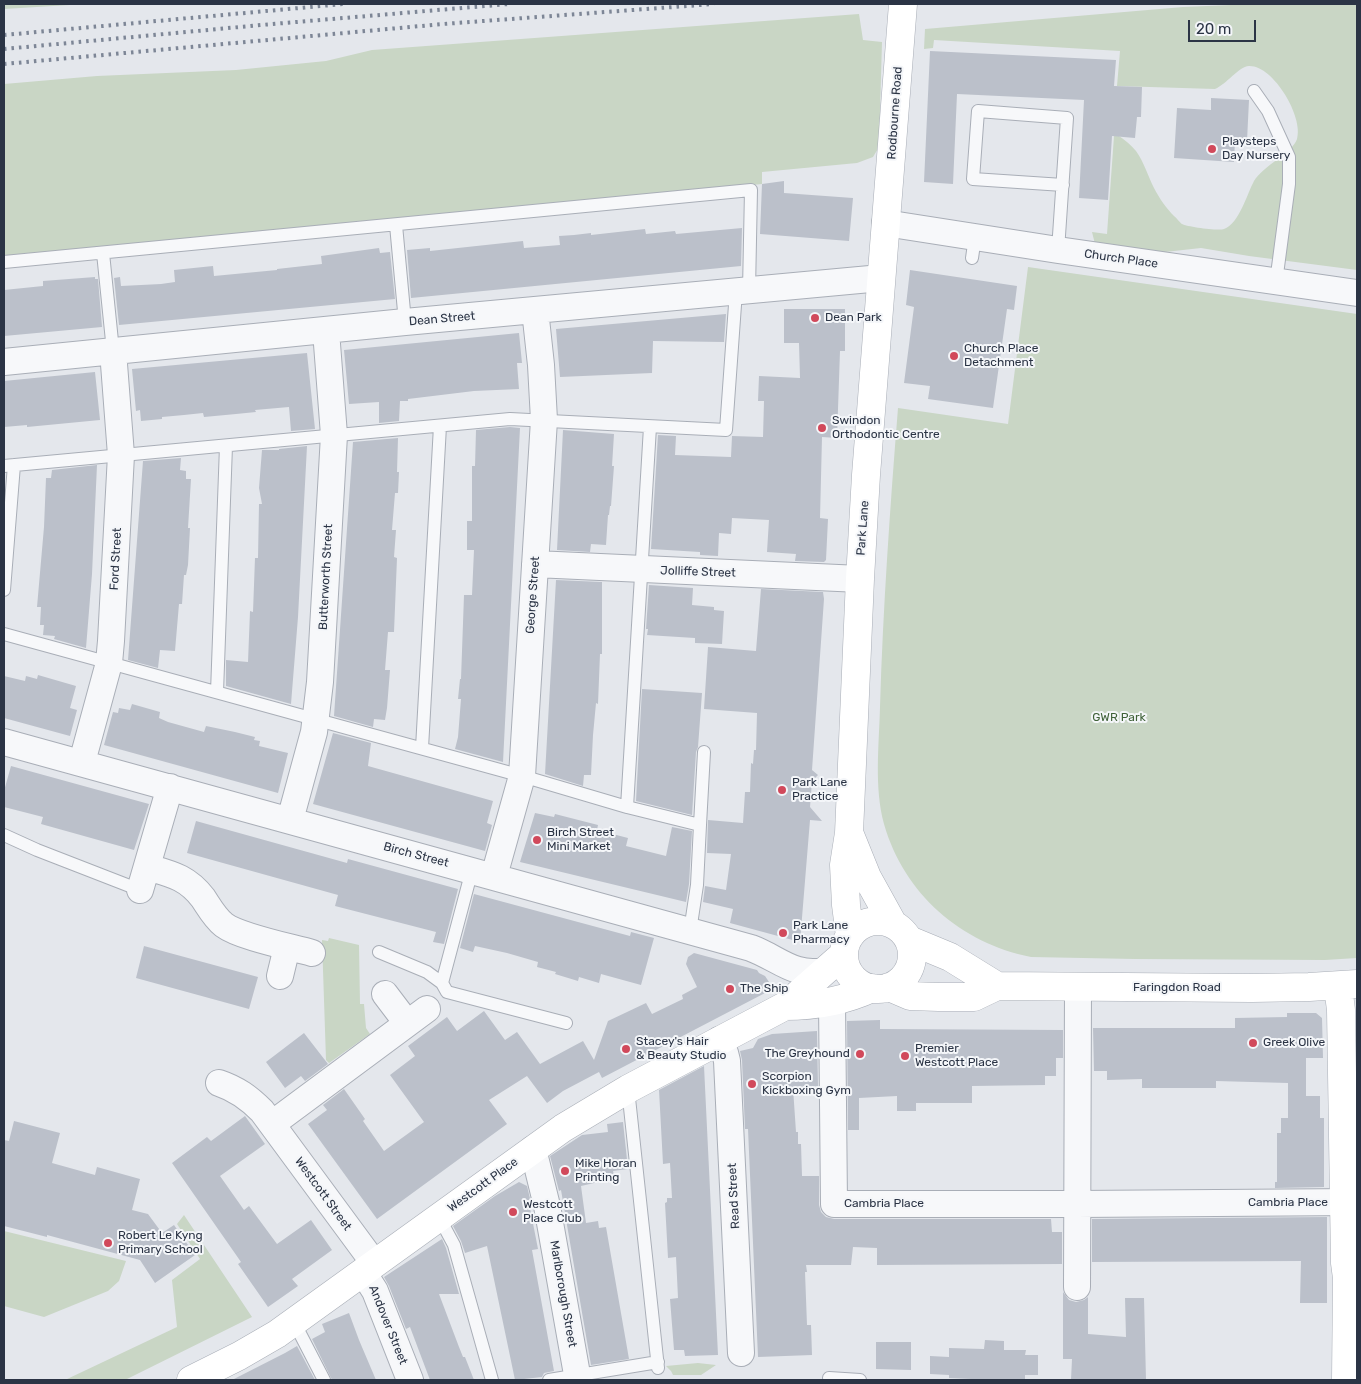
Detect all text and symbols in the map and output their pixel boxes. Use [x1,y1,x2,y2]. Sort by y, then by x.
scale bar [1191,10,1258,42]
text: 20 m [1196,20,1231,38]
street label: Rodbourne Road [885,66,905,160]
place label: Playsteps Day Nursery [1222,135,1290,163]
marker: Playsteps Day Nursery [1206,143,1218,155]
street label: Church Place [1083,247,1159,271]
street label: Dean Street [408,309,476,329]
place label: Dean Park [825,311,882,325]
marker: Dean Park [809,312,821,324]
place label: Church Place Detachment [964,342,1038,370]
marker: Church Place Detachment [948,350,960,362]
place label: Swindon Orthodontic Centre [832,414,940,442]
marker: Swindon Orthodontic Centre [816,422,828,434]
street label: Park Lane [854,500,872,556]
street label: Butterworth Street [316,523,336,631]
street label: Ford Street [107,527,125,591]
street label: George Street [523,556,543,634]
street label: Jolliffe Street [660,563,736,581]
park label: GWR Park [1092,711,1146,725]
place label: Park Lane Practice [792,776,847,804]
marker: Park Lane Practice [776,784,788,796]
place label: Birch Street Mini Market [547,826,614,854]
marker: Birch Street Mini Market [531,834,543,846]
street label: Birch Street [382,839,450,871]
place label: Park Lane Pharmacy [793,919,850,947]
marker: Park Lane Pharmacy [777,927,789,939]
street label: Faringdon Road [1133,981,1221,995]
place label: The Ship [740,982,789,996]
marker: The Ship [724,983,736,995]
place label: Stacey's Hair & Beauty Studio [636,1035,726,1063]
place label: Greek Olive [1263,1036,1325,1050]
marker: Greek Olive [1247,1037,1259,1049]
place label: Premier Westcott Place [915,1042,998,1070]
marker: Stacey's Hair & Beauty Studio [620,1043,632,1055]
place label: The Greyhound [765,1047,850,1061]
marker: The Greyhound [854,1048,866,1060]
marker: Premier Westcott Place [899,1050,911,1062]
place label: Scorpion Kickboxing Gym [762,1070,851,1098]
marker: Scorpion Kickboxing Gym [746,1078,758,1090]
street label: Westcott Street [292,1154,354,1234]
street label: Westcott Place [445,1155,521,1215]
place label: Mike Horan Printing [575,1157,637,1185]
street label: Read Street [725,1163,743,1229]
marker: Mike Horan Printing [559,1165,571,1177]
street label: Cambria Place [1248,1196,1328,1210]
street label: Cambria Place [844,1197,924,1211]
place label: Westcott Place Club [523,1198,582,1226]
marker: Westcott Place Club [507,1206,519,1218]
place label: Robert Le Kyng Primary School [118,1229,203,1257]
marker: Robert Le Kyng Primary School [102,1237,114,1249]
street label: Marlborough Street [547,1239,579,1349]
street label: Andover Street [366,1283,410,1367]

